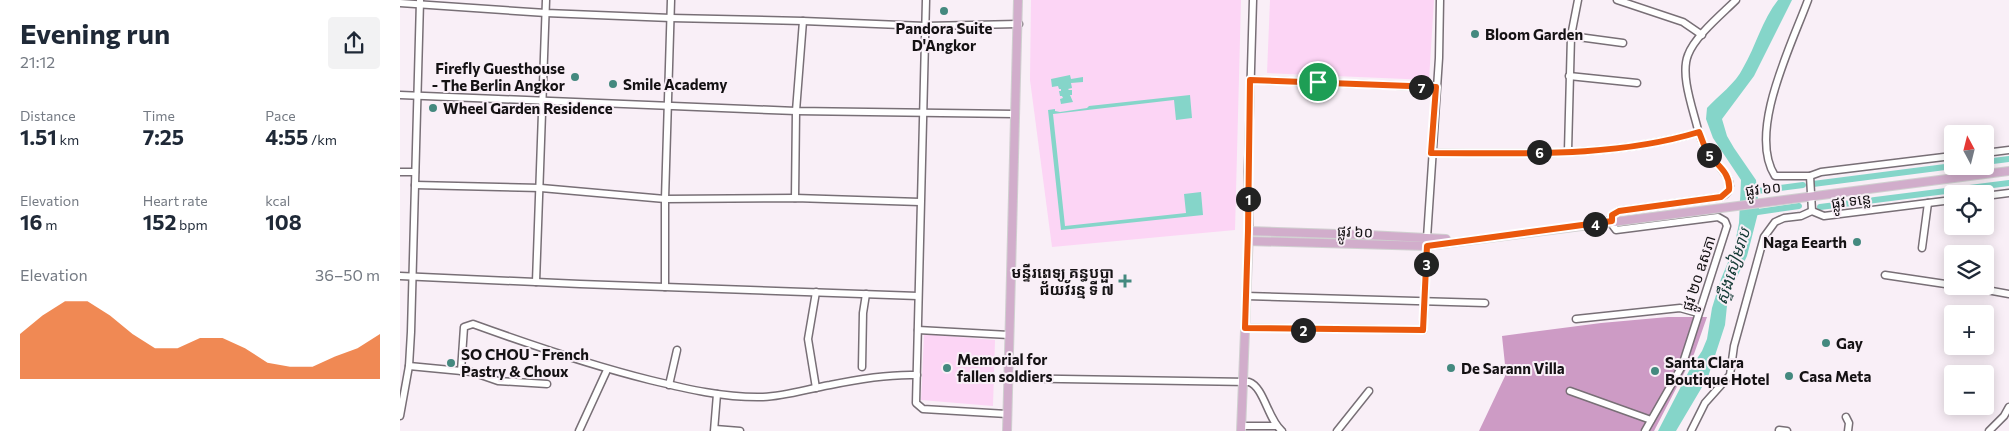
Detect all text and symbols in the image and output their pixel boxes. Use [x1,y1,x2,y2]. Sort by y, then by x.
marker: Pandora Suite D'Angkor [938,5,950,17]
text: Evening run [20,16,170,50]
button: share [328,17,380,69]
place label: Pandora Suite D'Angkor [896,19,992,54]
place label: Bloom Garden [1485,25,1583,43]
marker: Bloom Garden [1469,28,1481,40]
text: 21:12 [20,52,55,71]
place label: Firefly Guesthouse - The Berlin Angkor [432,59,565,94]
pin [1297,61,1339,103]
icon: arrive [1304,68,1332,96]
marker: Firefly Guesthouse - The Berlin Angkor [569,71,581,83]
pin: 7 [1408,74,1434,100]
place label: Smile Academy [623,75,728,93]
marker: Smile Academy [607,78,619,90]
text: 7 [1418,79,1425,96]
place label: Wheel Garden Residence [443,99,613,117]
marker: Wheel Garden Residence [427,102,439,114]
text: Distance [20,107,76,124]
text: Time [143,107,175,124]
text: Pace [265,107,296,124]
text: 1.51 [20,124,57,149]
text: 7:25 [143,124,184,149]
text: 4:55 [265,124,308,149]
north arrow [1944,125,1994,175]
map controls [1944,125,1994,415]
text: km [57,131,79,148]
text: /km [308,131,337,148]
pin: 6 [1526,140,1552,164]
pin: 5 [1696,142,1722,168]
text: 6 [1535,144,1544,161]
text: 5 [1705,147,1714,164]
street label: ផ្លូវ ៦០ [1744,177,1783,205]
button: locate [1944,185,1994,235]
pin: 1 [1236,186,1260,212]
street label: ផ្លូវ ទន្លេ [1830,189,1873,217]
text: 1 [1245,191,1252,208]
text: Elevation [20,192,79,209]
text: Heart rate [143,192,208,209]
text: kcal [265,192,290,209]
text: 16 [20,209,42,234]
text: 152 [143,209,176,234]
text: 108 [265,209,302,234]
pin: 4 [1582,212,1608,236]
text: m [42,216,57,233]
text: bpm [176,216,208,233]
text: 4 [1591,216,1600,233]
street label: ផ្លូវ ៦០ [1336,221,1373,246]
water label: ស្ទឹងសៀមរាប [1711,224,1755,307]
street label: ផ្លូវ ២០ ឧសភា [1677,233,1724,315]
place label: Naga Eearth [1763,233,1847,251]
marker: Naga Eearth [1851,236,1863,248]
button: layers [1944,245,1994,295]
pin: 3 [1414,252,1438,276]
text: 3 [1422,256,1431,273]
place label: មន្ទីរពេទ្យ គន្ធបុប្ផា ជ័យវ័រន្ម ទី ៧ [1011,263,1114,299]
text: Elevation [20,265,88,284]
text: 36–50 m [315,265,380,284]
marker: មន្ទីរពេទ្យ គន្ធបុប្ផា ជ័យវ័រន្ម ទី ៧ [1118,274,1132,288]
button: + [1944,305,1994,355]
pin: 2 [1290,318,1316,342]
text: 2 [1300,322,1307,339]
place label: Gay [1836,334,1864,352]
marker: Gay [1820,337,1832,349]
place label: SO CHOU - French Pastry & Choux [461,345,589,380]
place label: Memorial for fallen soldiers [957,350,1052,385]
place label: Santa Clara Boutique Hotel [1665,353,1770,388]
marker: SO CHOU - French Pastry & Choux [445,357,457,369]
place label: De Sarann Villa [1461,359,1565,377]
marker: Memorial for fallen soldiers [941,362,953,374]
marker: De Sarann Villa [1445,362,1457,374]
marker: Santa Clara Boutique Hotel [1649,365,1661,377]
button: − [1944,365,1994,415]
place label: Casa Meta [1799,367,1871,385]
marker: Casa Meta [1783,370,1795,382]

